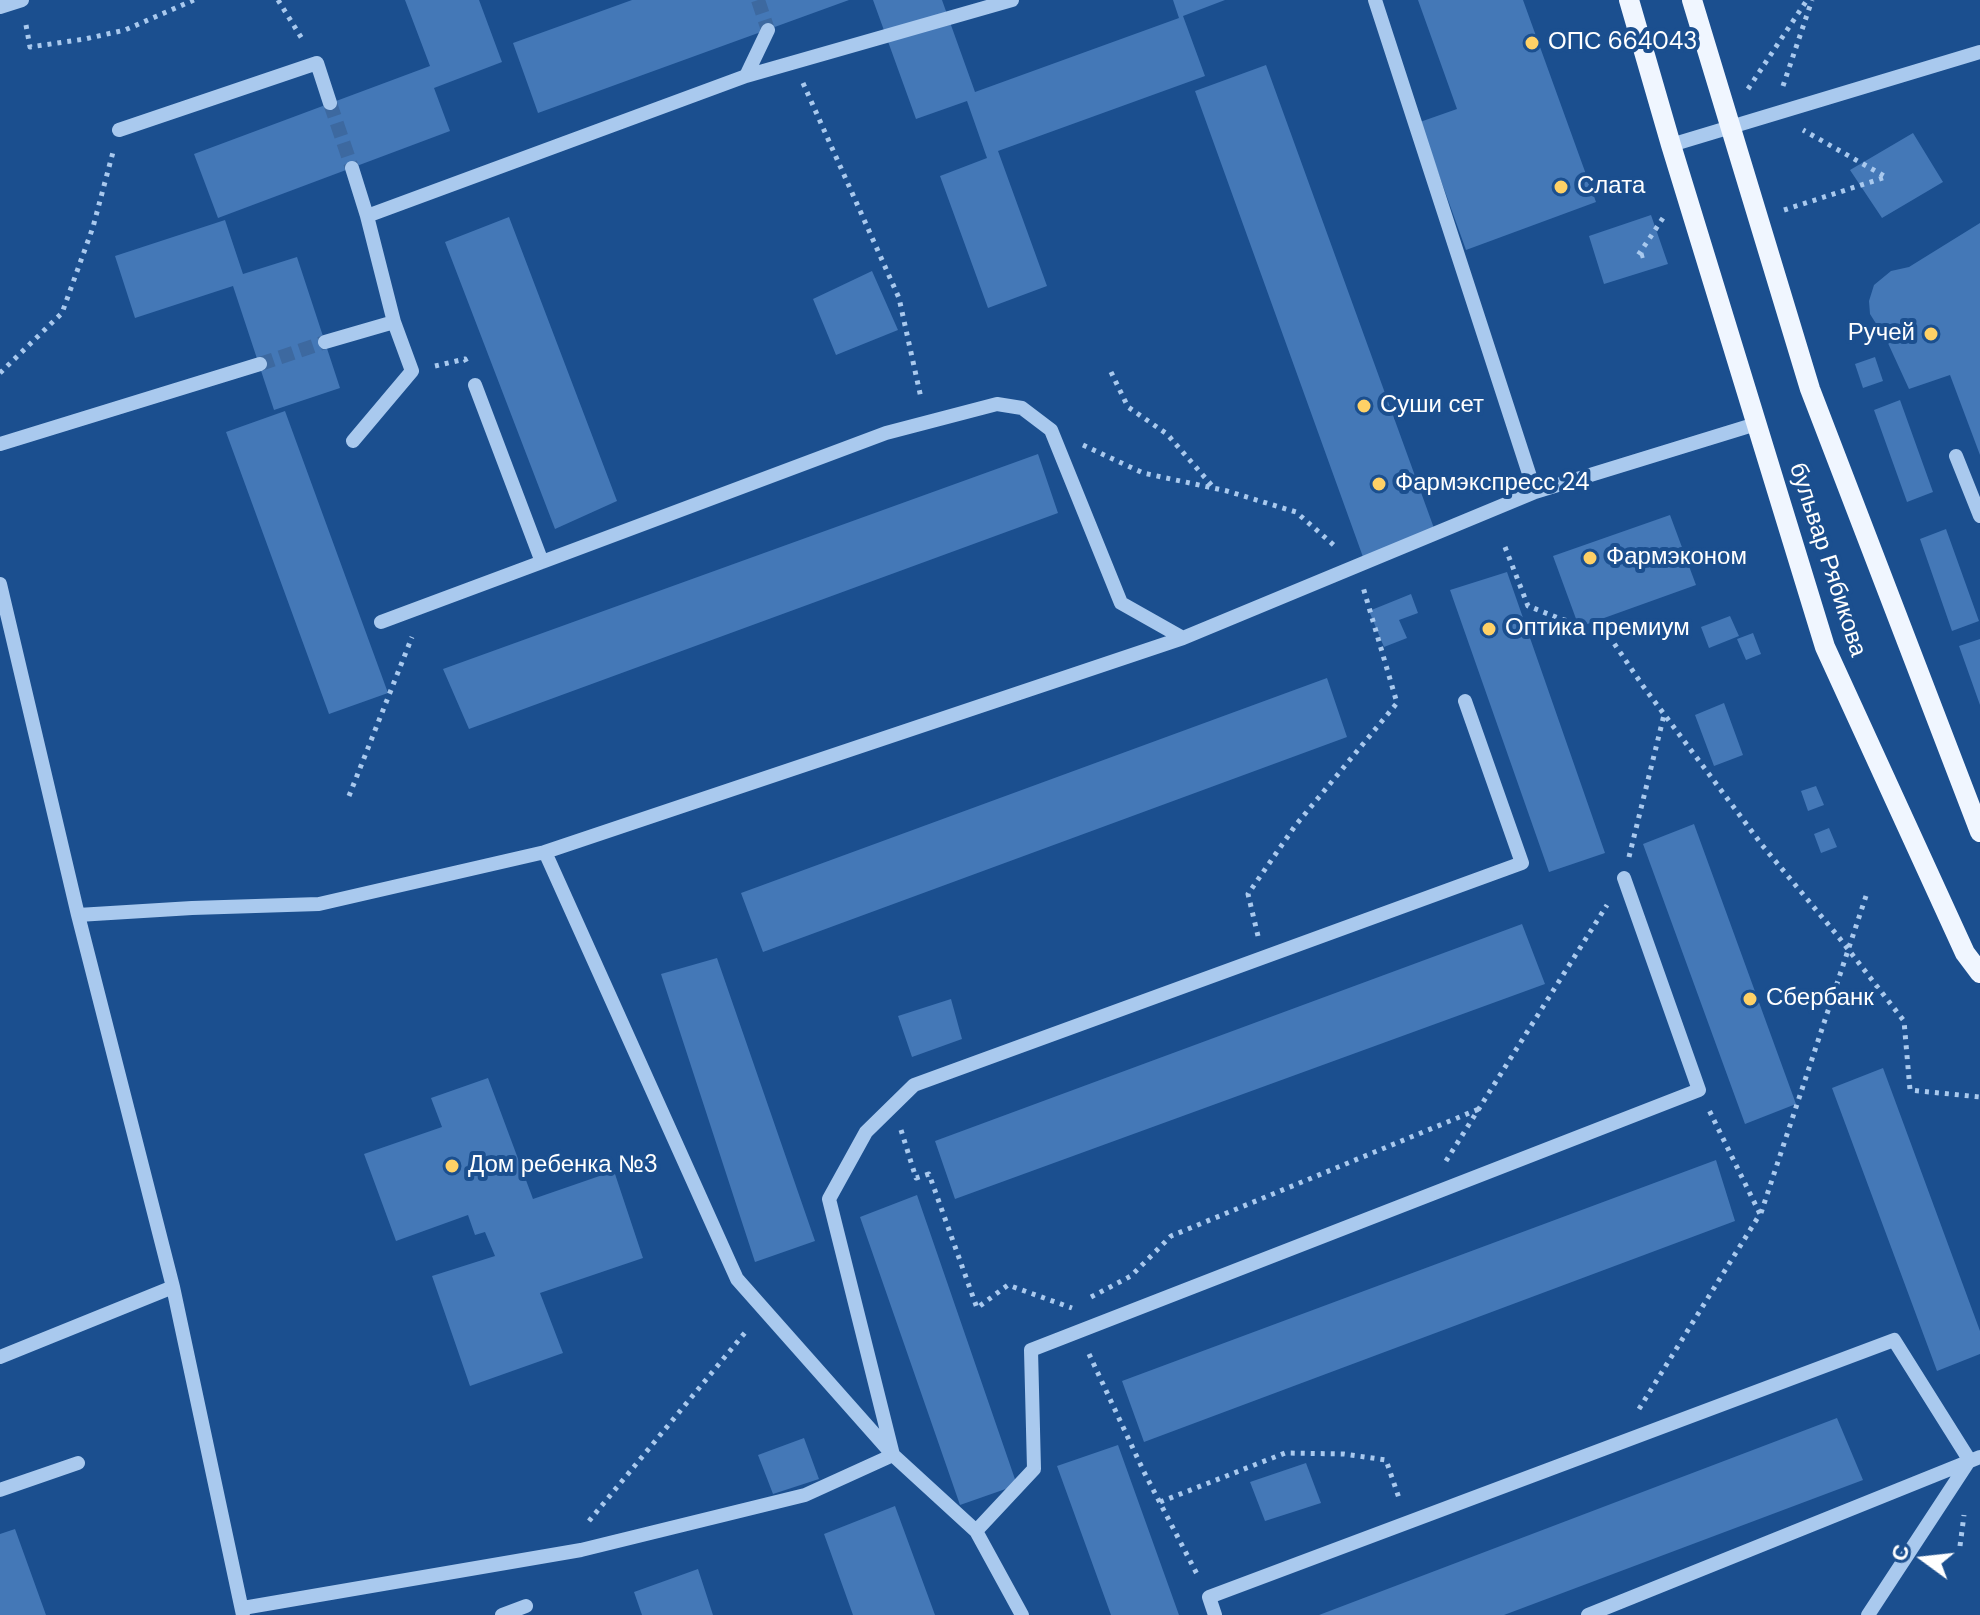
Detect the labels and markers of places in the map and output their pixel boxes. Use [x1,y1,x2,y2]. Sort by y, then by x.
place label: ОПС 664043 [1548,29,1698,57]
marker: ОПС 664043 [1523,34,1541,52]
place label: Слата [1577,173,1645,201]
marker: Слата [1552,178,1570,196]
place label: Ручей [1848,320,1915,348]
marker: Ручей [1922,325,1940,343]
place label: Суши сет [1380,392,1484,420]
marker: Суши сет [1355,397,1373,415]
place label: Фармэкспресс 24 [1395,470,1590,498]
marker: Фармэкспресс 24 [1370,475,1388,493]
place label: Фармэконом [1606,544,1747,572]
marker: Фармэконом [1581,549,1599,567]
place label: Оптика премиум [1505,615,1690,643]
marker: Оптика премиум [1480,620,1498,638]
place label: Сбербанк [1766,985,1874,1013]
marker: Сбербанк [1741,990,1759,1008]
place label: Дом ребенка №3 [468,1152,658,1180]
marker: Дом ребенка №3 [443,1157,461,1175]

